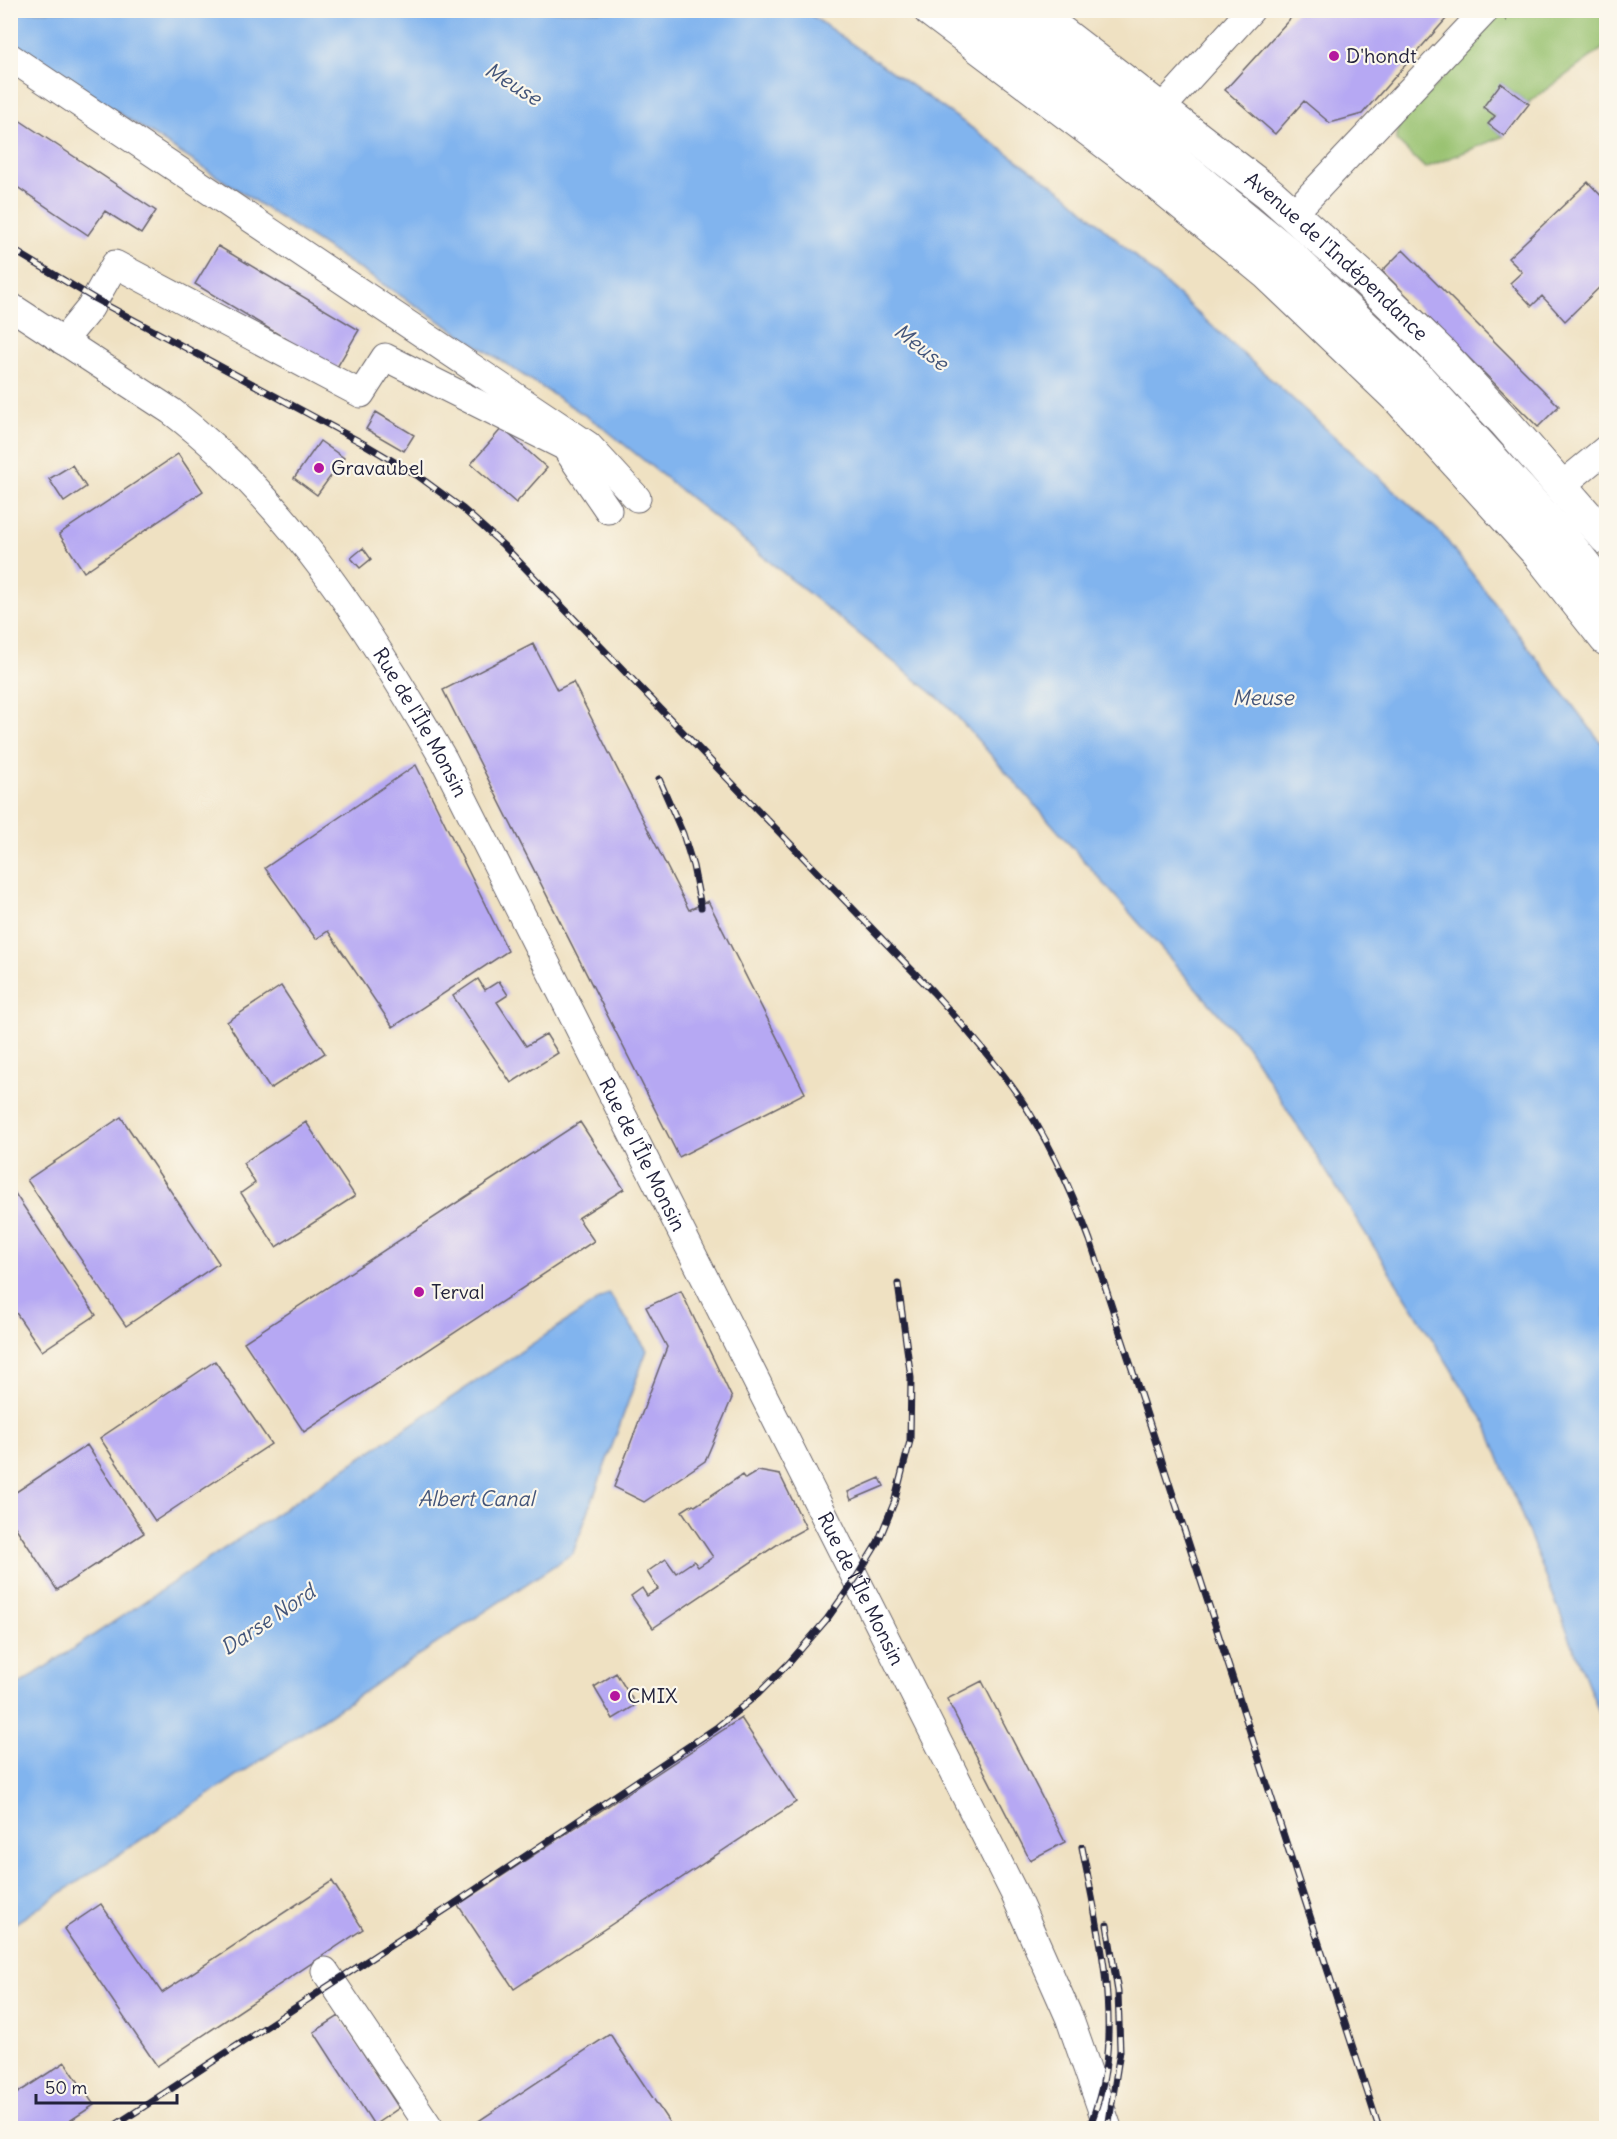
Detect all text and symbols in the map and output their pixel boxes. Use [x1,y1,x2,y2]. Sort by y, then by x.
place label: D'hondt [1346,43,1417,68]
marker: D'hondt [1327,49,1341,63]
water label: Meuse [480,56,548,112]
street label: Avenue de l'Indépendance [1240,166,1434,346]
water label: Meuse [889,317,955,377]
place label: Gravaubel [331,455,424,480]
marker: Gravaubel [312,461,326,475]
street label: Rue de l'Île Monsin [368,643,473,801]
water label: Meuse [1232,684,1295,711]
street label: Rue de l'Île Monsin [594,1074,692,1235]
place label: Terval [431,1279,485,1304]
marker: Terval [412,1285,426,1299]
water label: Albert Canal [418,1485,537,1512]
street label: Rue de l'Île Monsin [812,1508,910,1669]
water label: Darse Nord [215,1577,322,1661]
place label: CMIX [627,1683,678,1708]
marker: CMIX [608,1689,622,1703]
scale bar [36,2067,177,2105]
text: 50 m [45,2076,87,2099]

